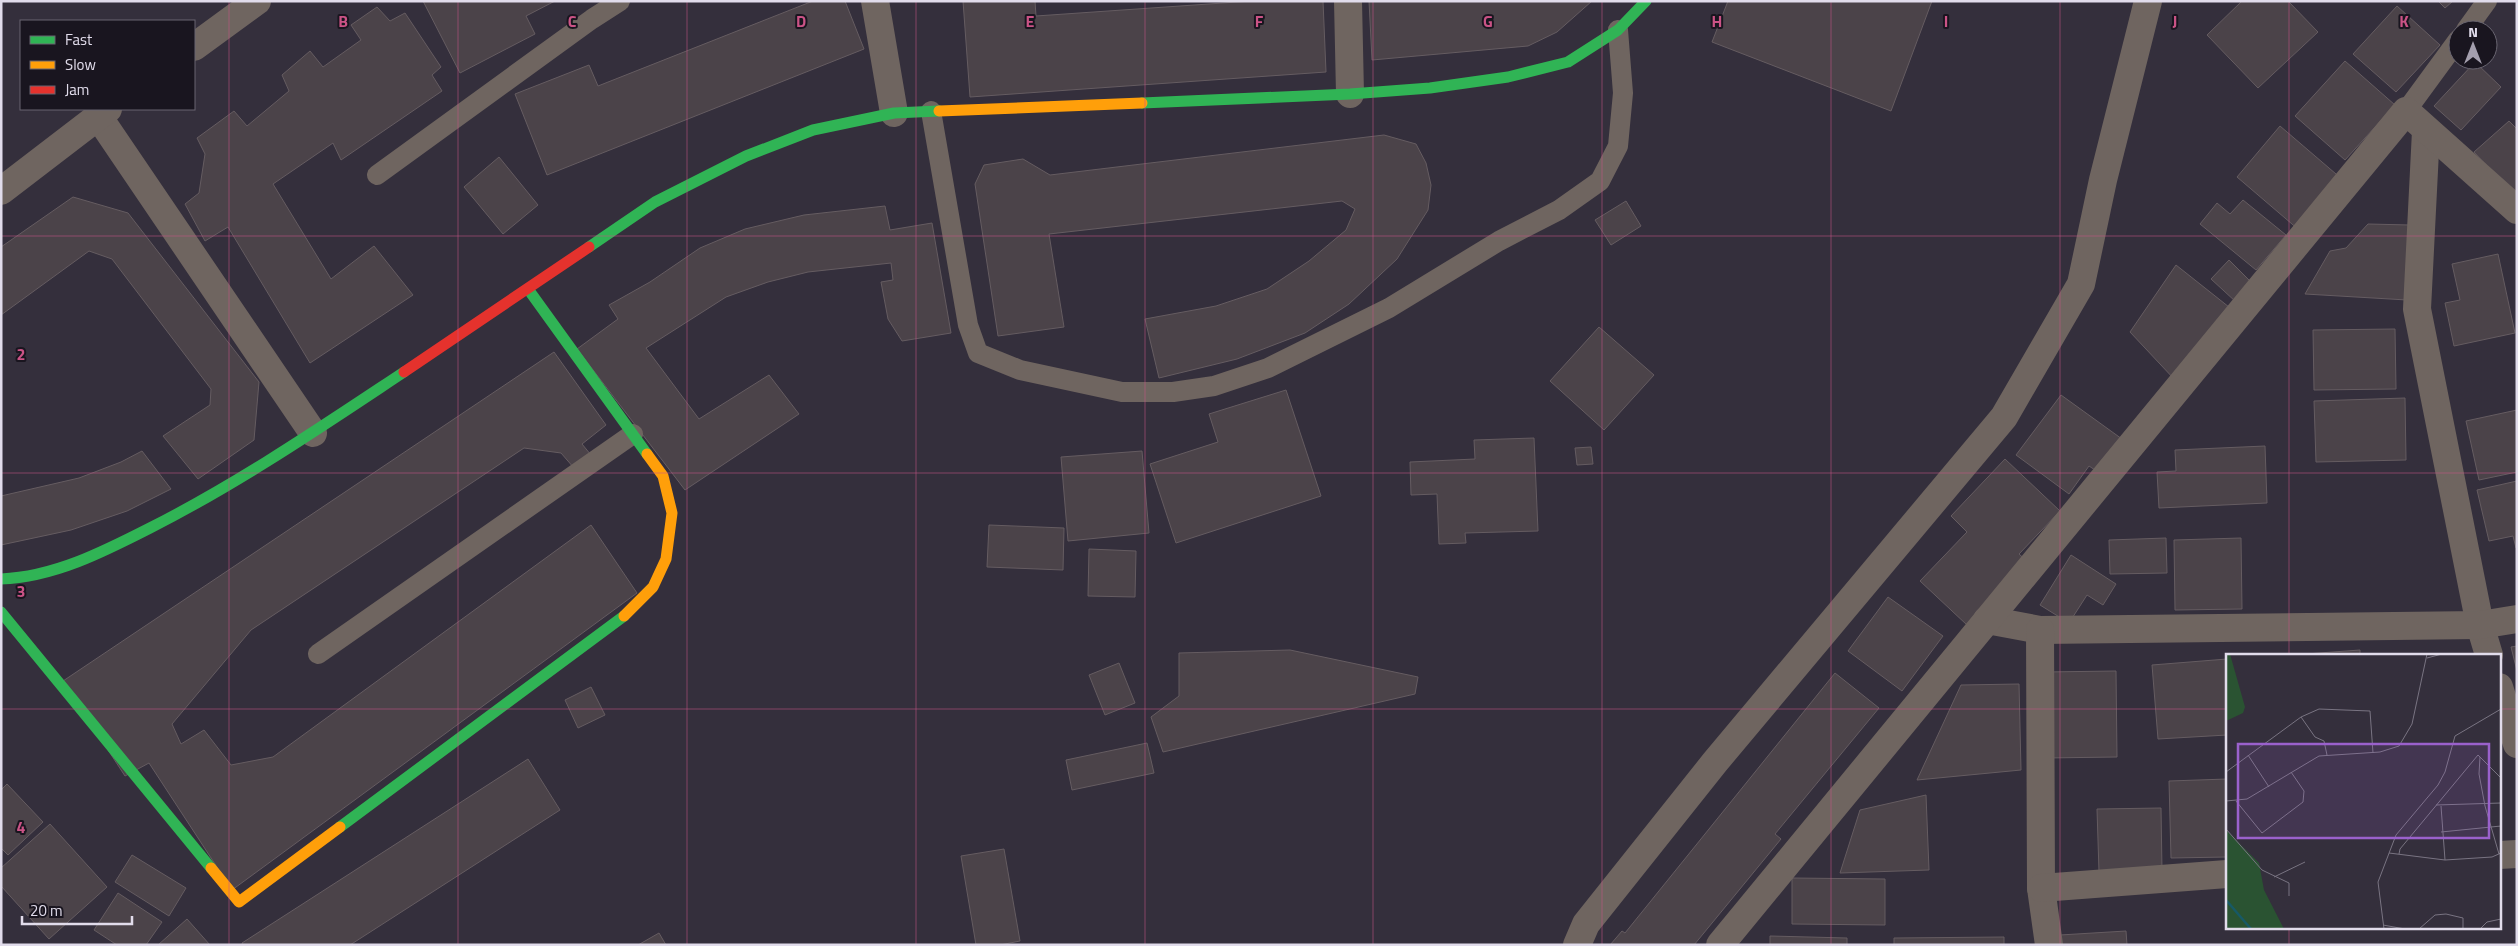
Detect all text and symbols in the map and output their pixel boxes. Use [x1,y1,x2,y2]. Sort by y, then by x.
text: B [338,9,348,33]
text: C [568,9,577,33]
text: D [796,9,806,33]
text: E [1026,9,1035,33]
text: F [1255,9,1264,33]
text: G [1483,9,1493,33]
text: H [1712,9,1722,33]
text: I [1944,9,1948,33]
text: J [2173,9,2177,33]
text: K [2399,9,2409,33]
legend [20,20,195,110]
north arrow [2448,20,2498,70]
text: N [2468,21,2478,42]
text: Fast [65,28,93,51]
text: Slow [65,53,96,76]
text: Jam [65,78,89,101]
text: 2 [17,342,25,366]
text: 3 [17,579,25,603]
inset map [2226,654,2500,928]
text: 4 [17,815,26,839]
scale bar [22,894,132,926]
text: 20 m [30,899,63,922]

